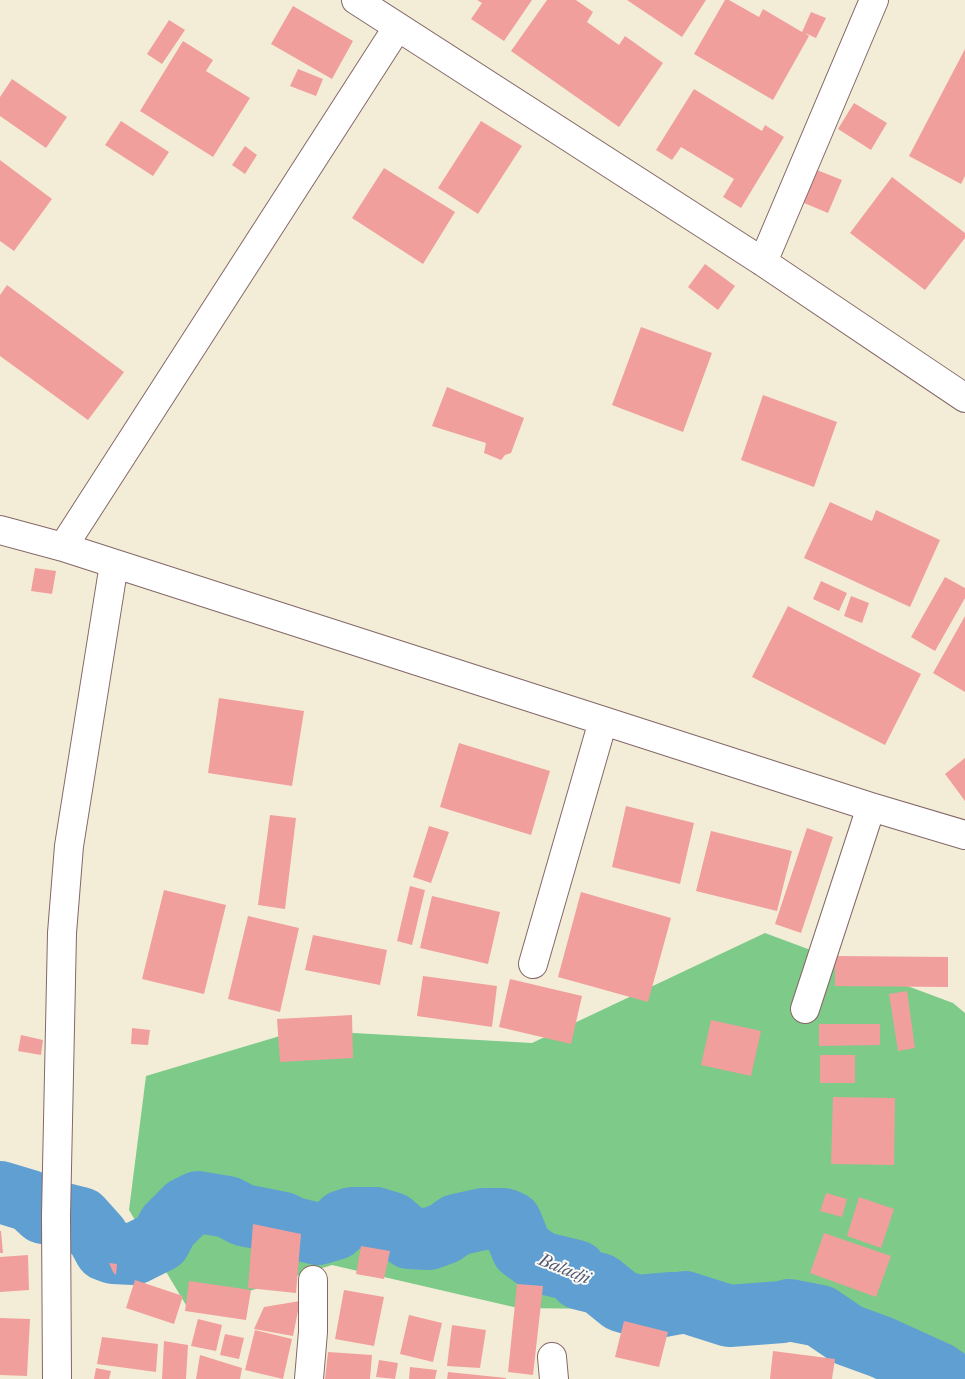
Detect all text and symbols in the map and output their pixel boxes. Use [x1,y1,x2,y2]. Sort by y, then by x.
water label: Baladji [535,1250,593,1290]

